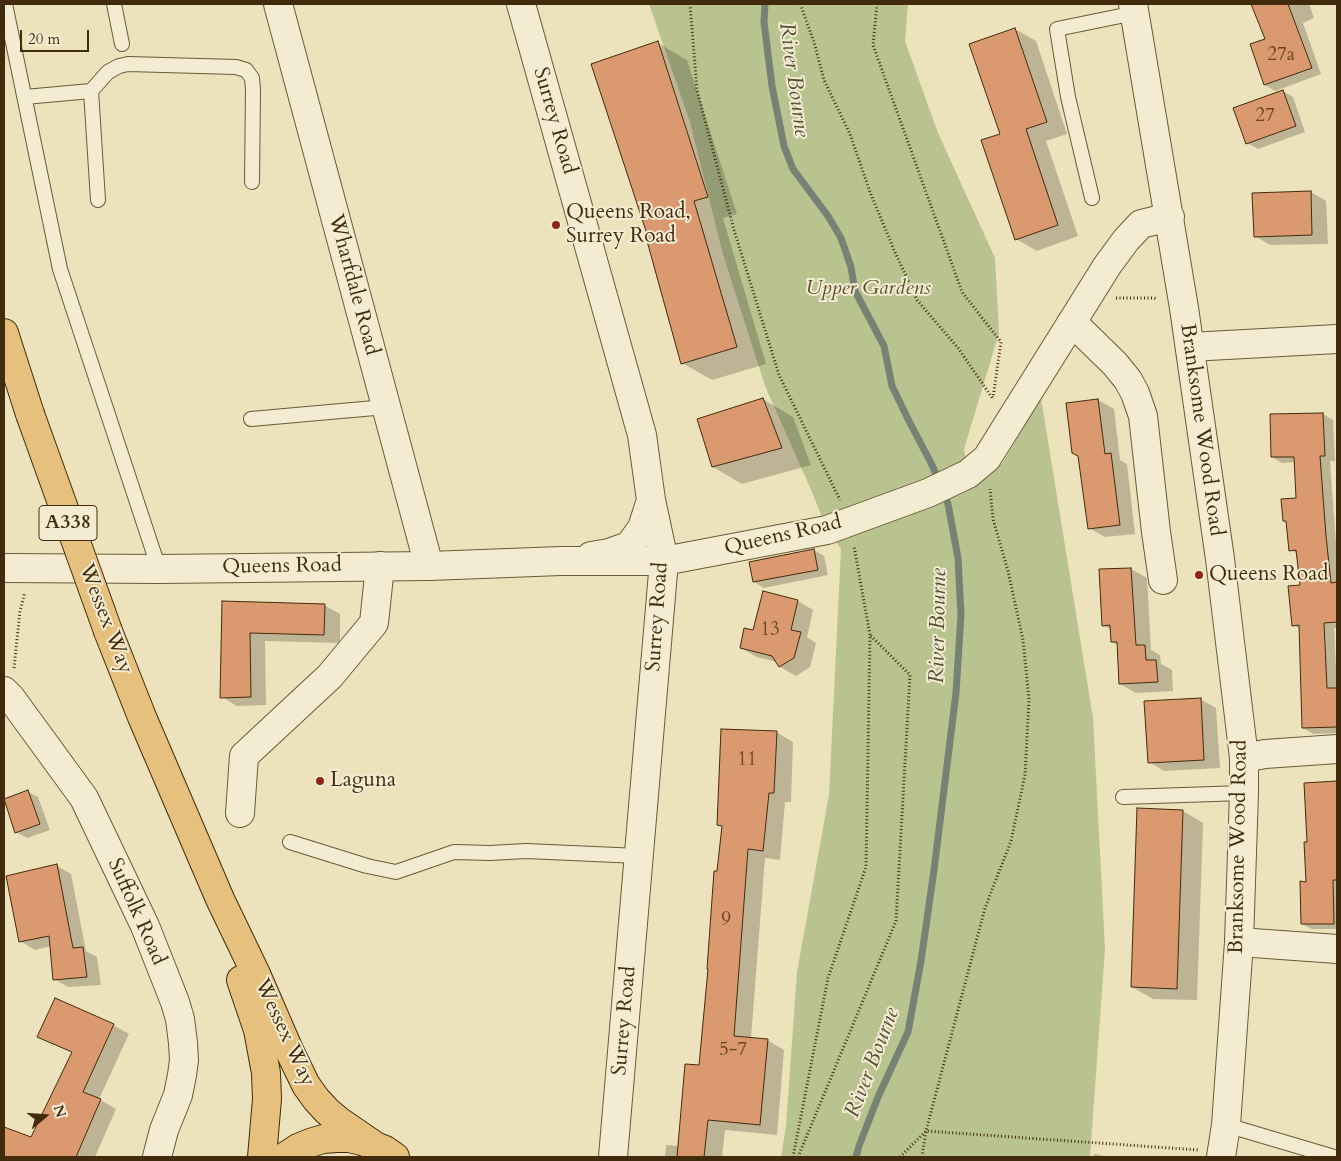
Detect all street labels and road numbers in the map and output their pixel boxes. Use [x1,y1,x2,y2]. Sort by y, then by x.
street label: Surrey Road [527,65,581,177]
street label: Wharfdale Road [322,212,384,358]
street label: Branksome Wood Road [1174,322,1228,538]
road number: A338 [39,506,97,540]
street label: Queens Road [722,510,844,562]
street label: Queens Road [222,553,342,581]
street label: Wessex Way [72,560,138,678]
street label: Surrey Road [642,561,674,673]
street label: Branksome Wood Road [1225,740,1253,954]
street label: Suffolk Road [101,855,171,969]
street label: Surrey Road [608,965,642,1077]
street label: Wessex Way [248,975,320,1091]

